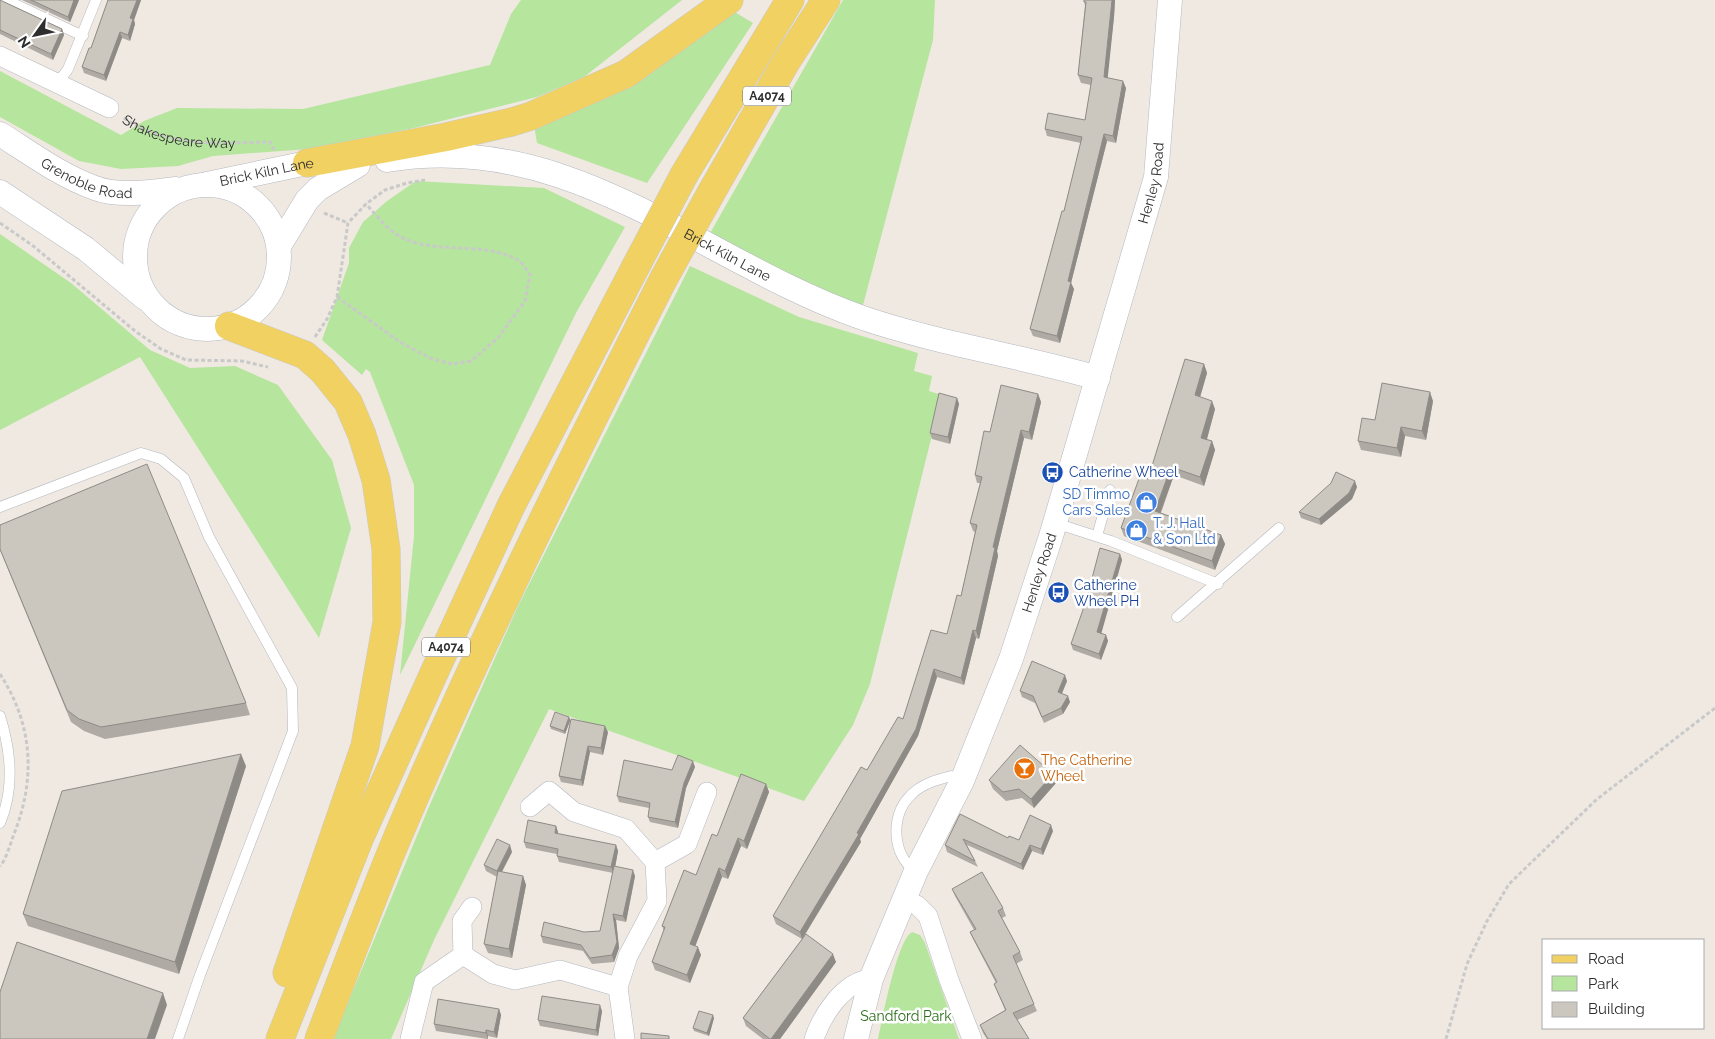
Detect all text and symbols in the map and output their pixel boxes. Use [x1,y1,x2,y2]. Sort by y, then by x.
north arrow [10,10,60,60]
text: N [14,33,34,51]
road number: A4074 [743,86,791,105]
street label: Shakespeare Way [120,111,236,151]
street label: Henley Road [1135,142,1167,226]
street label: Grenoble Road [38,155,133,201]
street label: Brick Kiln Lane [218,155,314,189]
street label: Brick Kiln Lane [681,225,774,284]
bus stop icon: Catherine Wheel [1041,460,1065,484]
place label: Catherine Wheel [1069,464,1178,480]
place label: SD Timmo Cars Sales [1063,486,1130,518]
shop icon: SD Timmo Cars Sales [1134,490,1158,514]
place label: T. J. Hall & Son Ltd [1153,515,1216,547]
shop icon: T. J. Hall & Son Ltd [1125,519,1149,543]
street label: Henley Road [1019,531,1059,615]
place label: Catherine Wheel PH [1074,577,1139,609]
bus stop icon: Catherine Wheel PH [1046,581,1070,605]
road number: A4074 [422,638,470,656]
place label: The Catherine Wheel [1041,752,1132,784]
bar icon: The Catherine Wheel [1013,756,1037,780]
legend [1542,939,1705,1029]
text: Road [1588,950,1624,968]
text: Park [1588,975,1619,993]
text: Building [1588,1000,1645,1018]
park label: Sandford Park [860,1008,952,1024]

